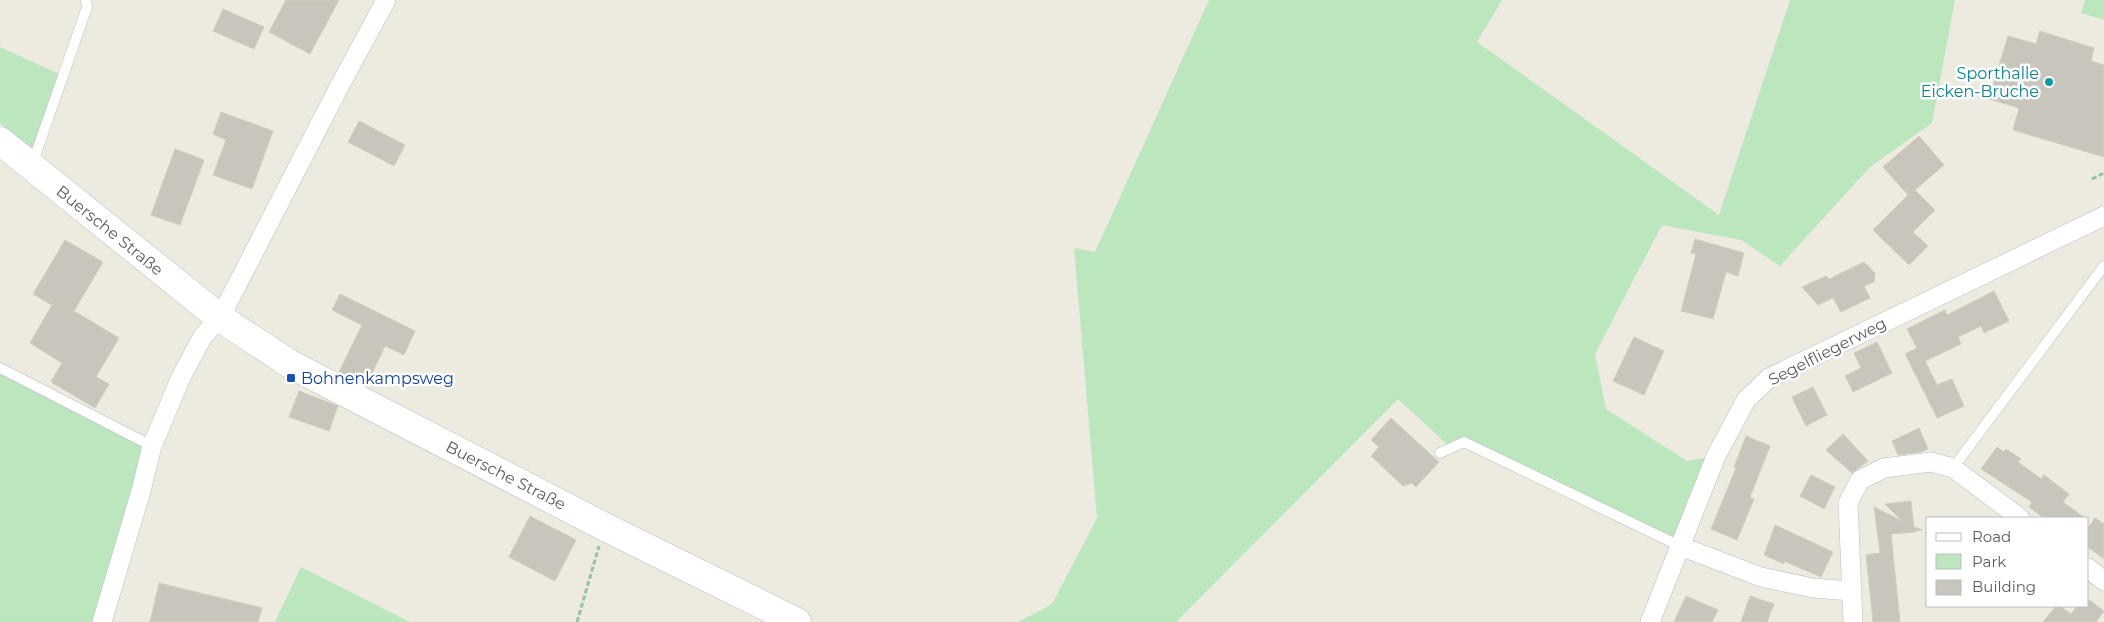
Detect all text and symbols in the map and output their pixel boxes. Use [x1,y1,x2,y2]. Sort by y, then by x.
place label: Sporthalle Eicken-Bruche [1921,64,2039,101]
marker: Sporthalle Eicken-Bruche [2043,76,2055,88]
street label: Buersche Straße [52,181,167,279]
street label: Segelfliegerweg [1765,314,1889,389]
place label: Bohnenkampsweg [301,369,454,388]
marker: Bohnenkampsweg [285,372,297,384]
street label: Buersche Straße [443,437,569,514]
legend [1926,517,2089,607]
text: Road [1972,527,2011,546]
text: Park [1972,552,2006,571]
text: Building [1972,577,2036,596]

